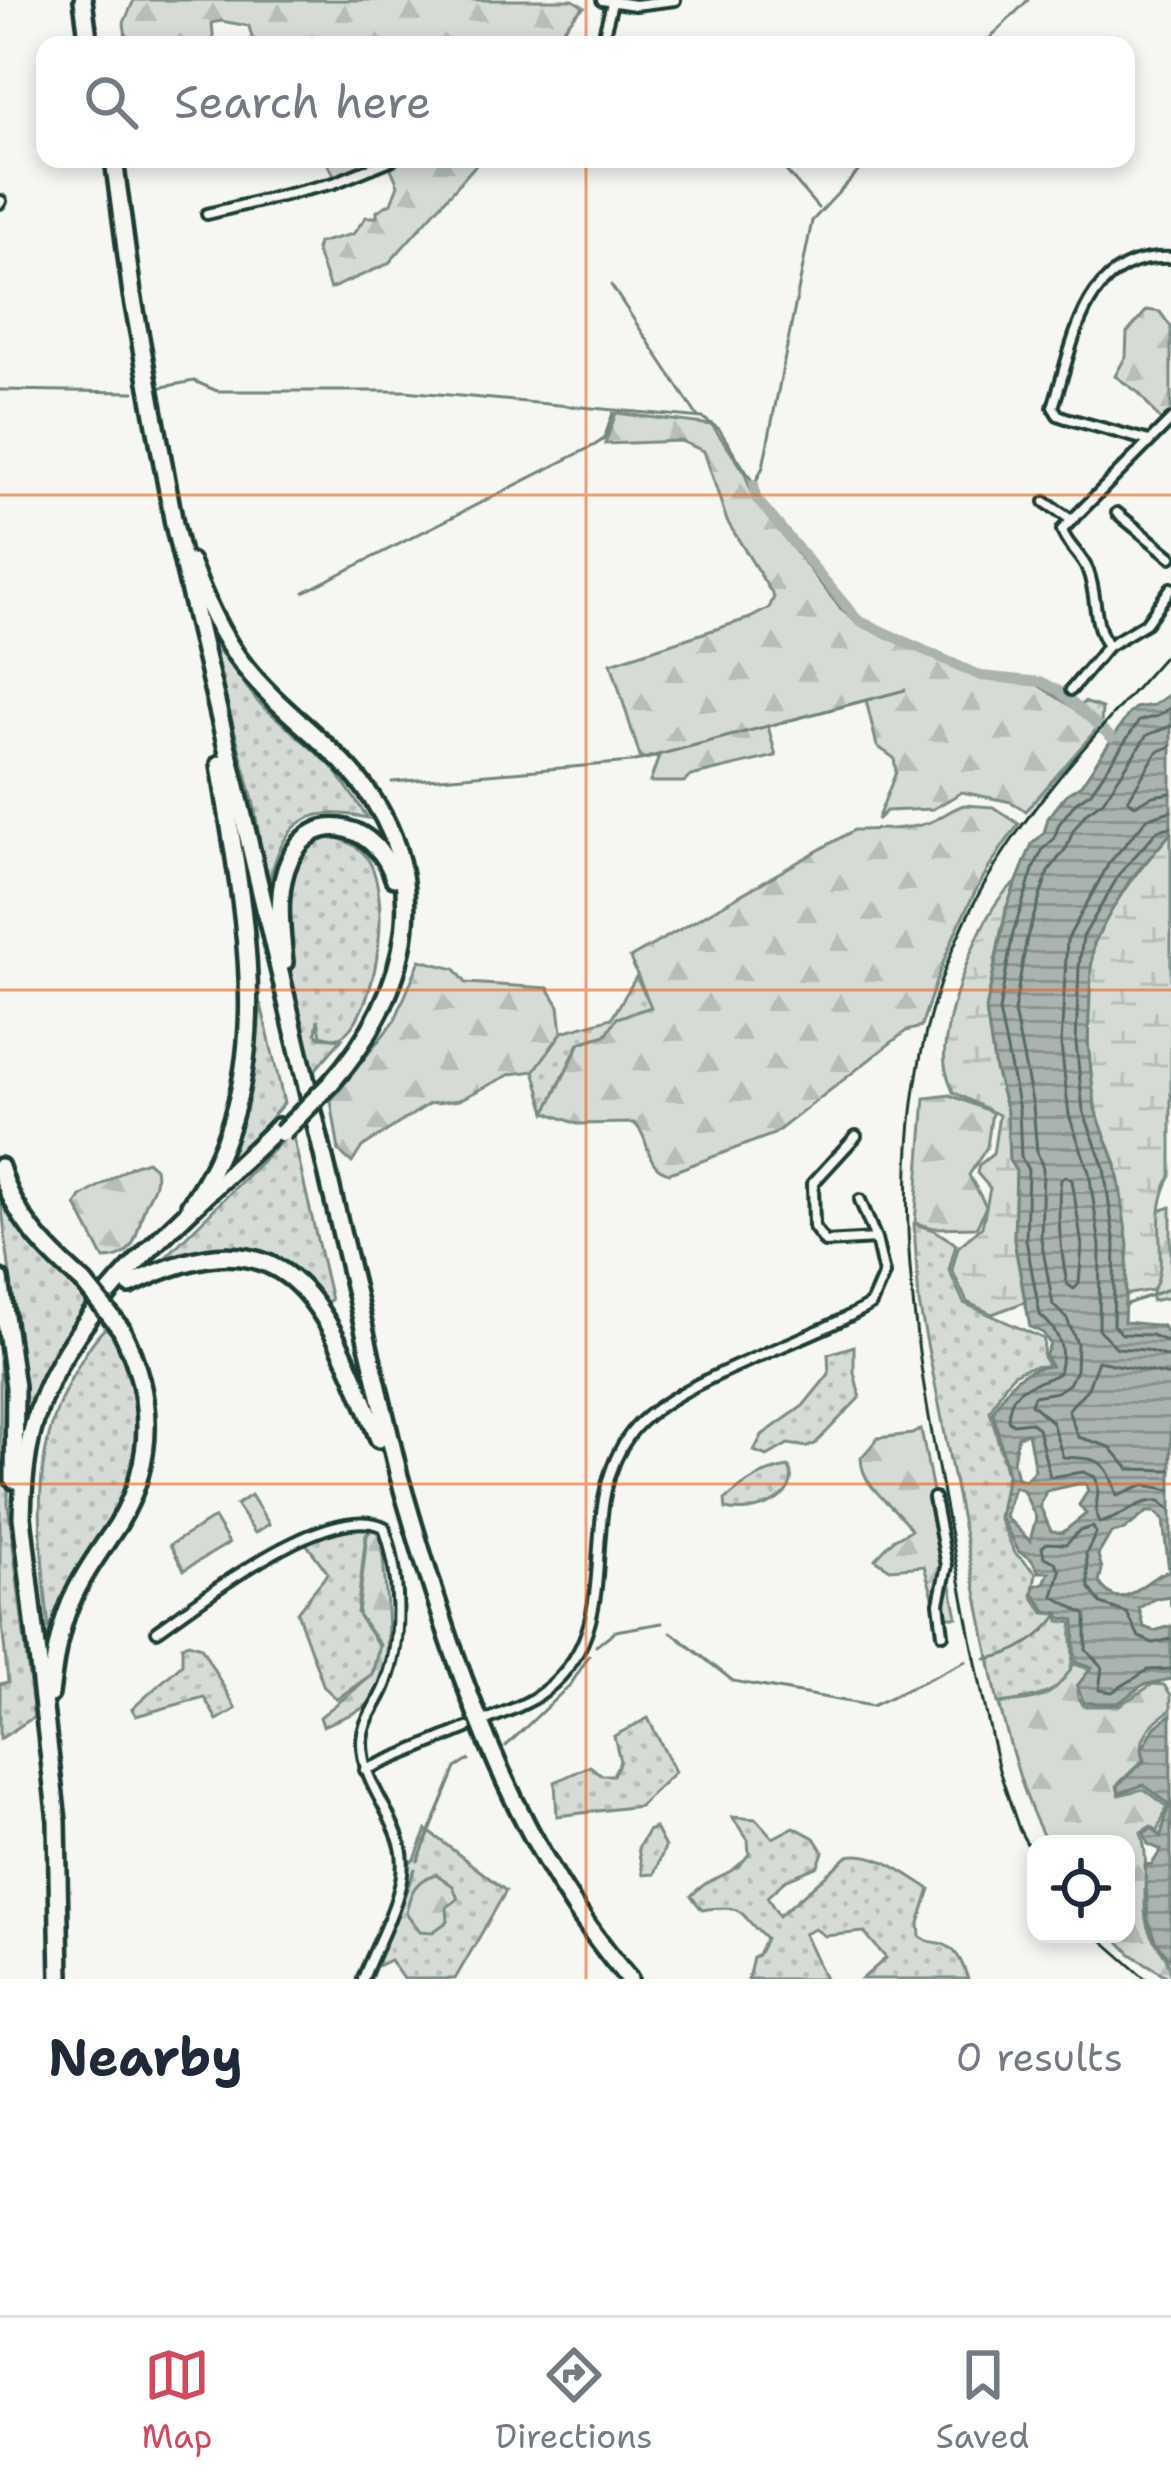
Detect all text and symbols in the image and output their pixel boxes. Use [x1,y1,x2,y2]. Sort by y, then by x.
search box [36,36,1135,168]
icon: search [78,69,144,135]
text: Search here [174,72,431,132]
map controls [1027,1835,1135,1943]
button: locate [1027,1835,1135,1943]
text: Nearby [48,2023,243,2091]
text: 0 results [956,2031,1123,2083]
tab: Map [142,2342,212,2459]
tab: Directions [495,2342,653,2459]
tab: Saved [936,2342,1029,2459]

